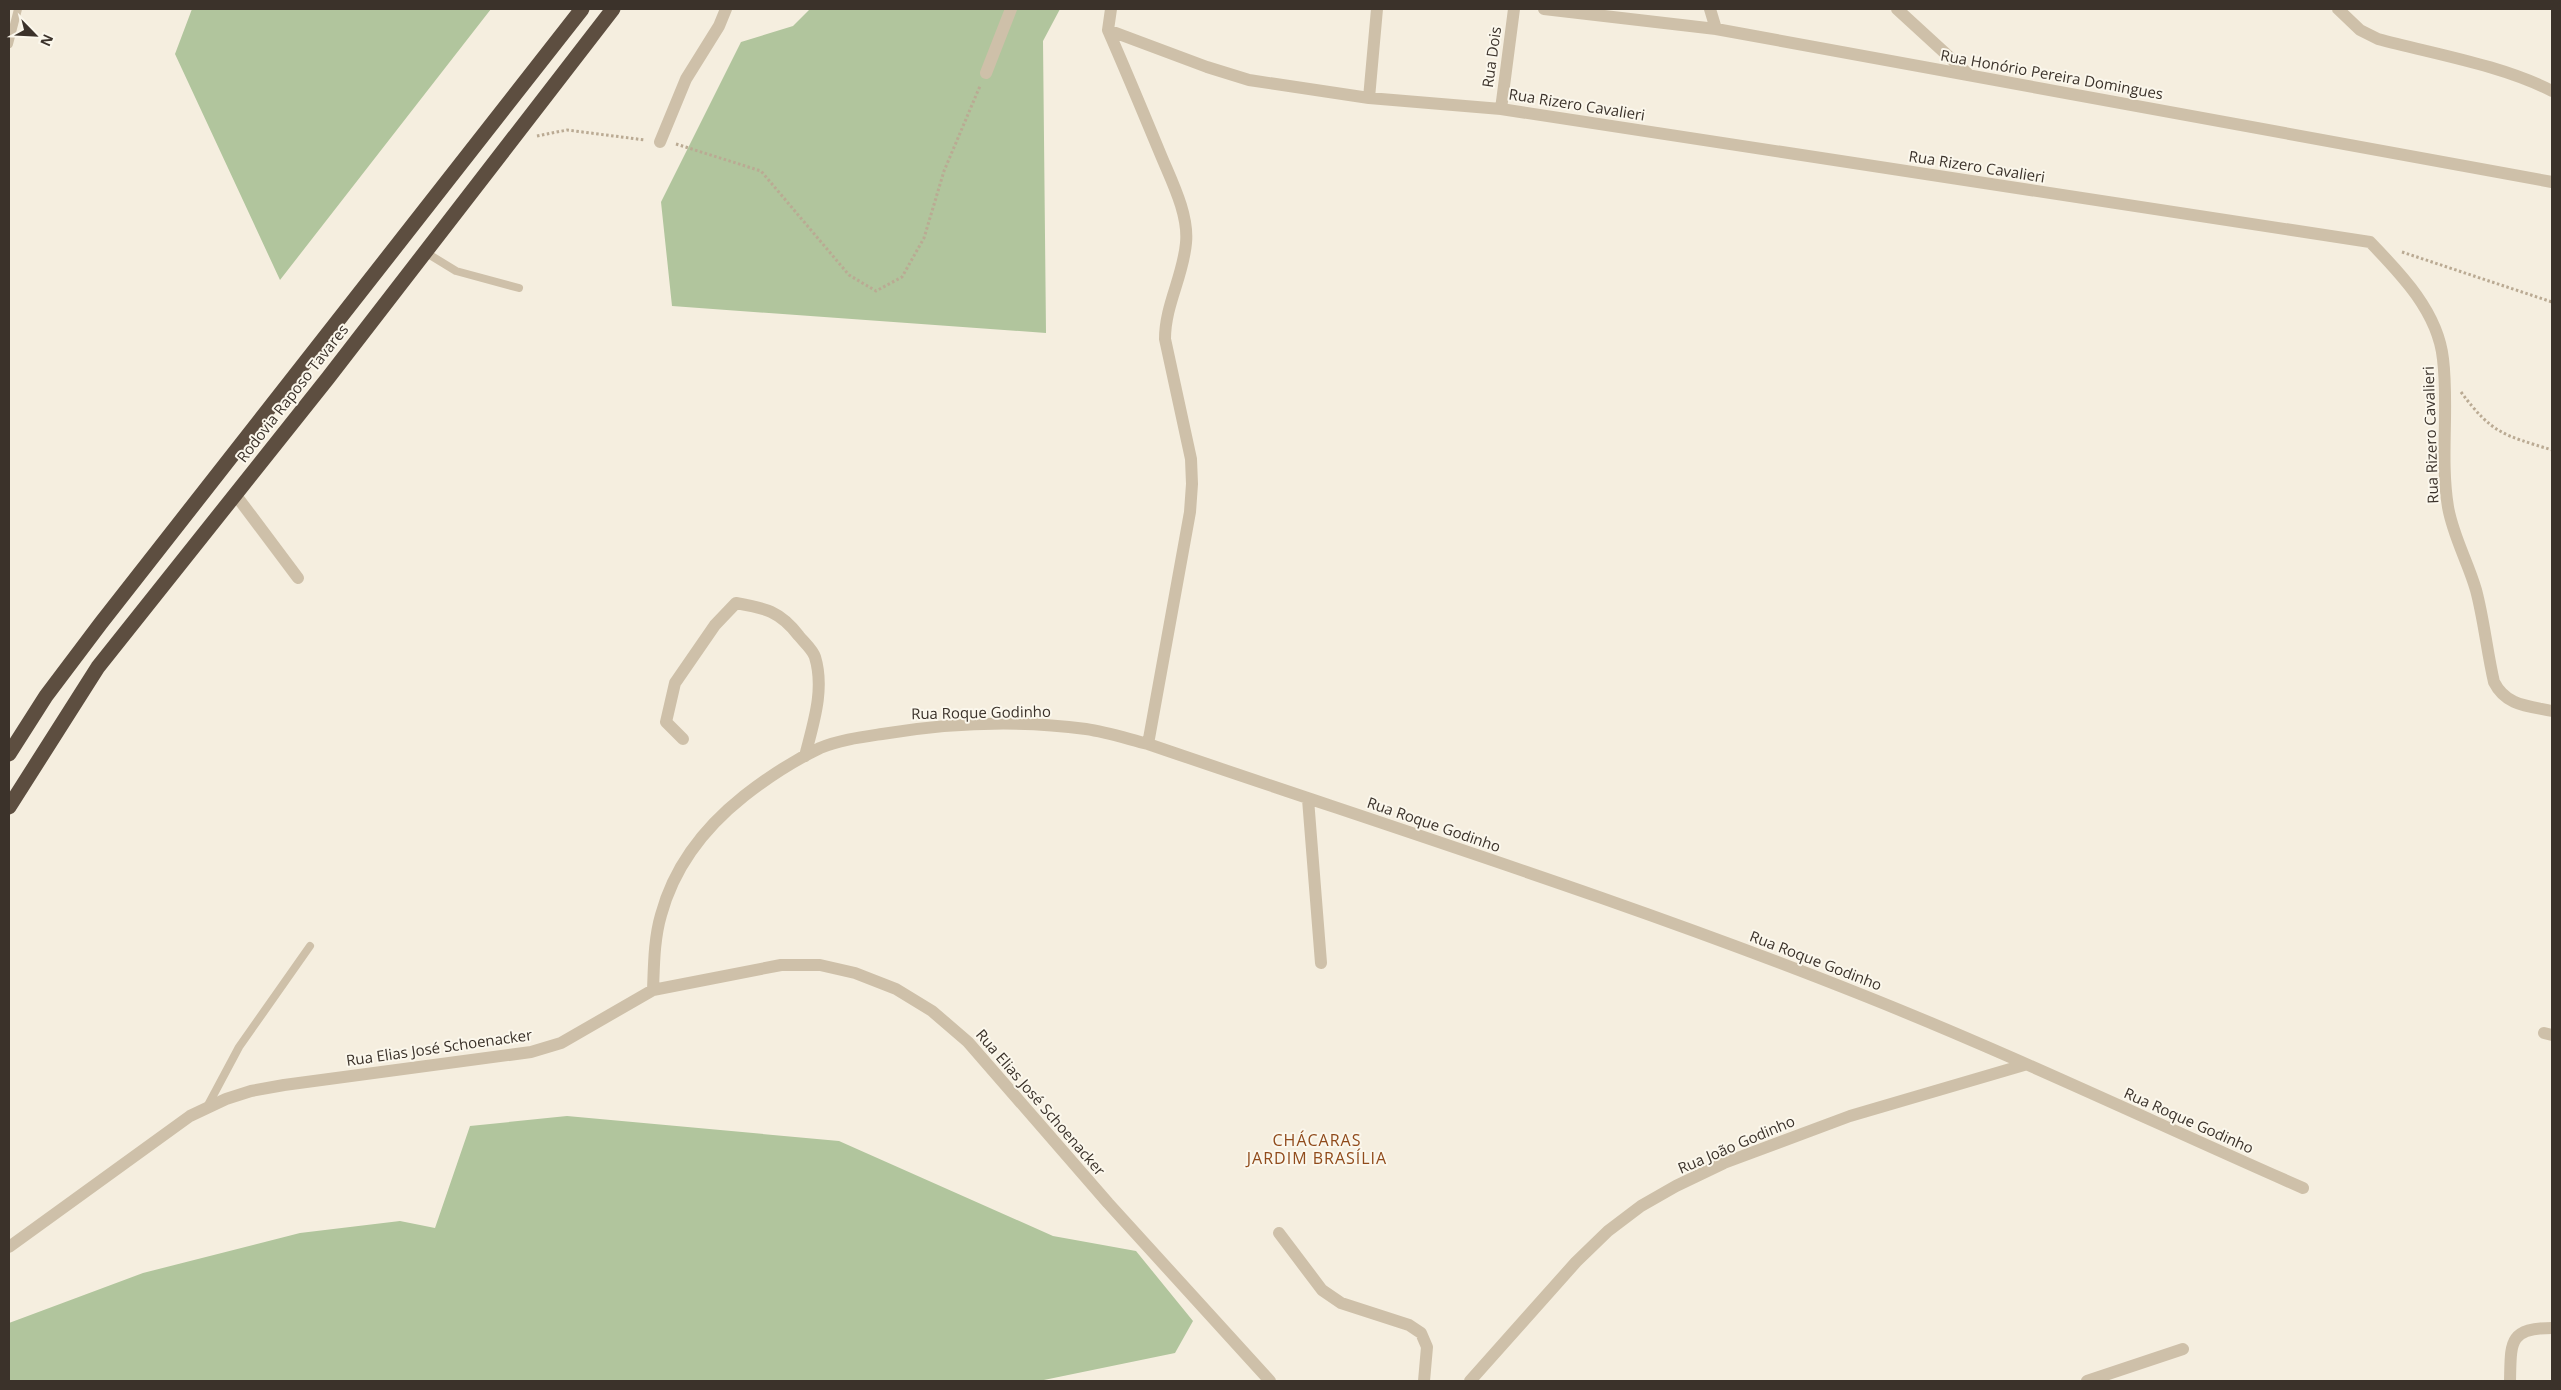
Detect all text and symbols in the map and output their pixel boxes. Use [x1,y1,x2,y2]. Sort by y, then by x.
north arrow [10,10,60,60]
street label: Rua Dois [1477,25,1505,89]
text: N [36,31,58,50]
street label: Rua Honório Pereira Domingues [1939,45,2165,103]
street label: Rua Rizero Cavalieri [1507,83,1647,125]
street label: Rua Rizero Cavalieri [1907,145,2047,187]
street label: Rodovia Raposo Tavares [232,320,352,466]
street label: Rua Rizero Cavalieri [2418,366,2442,504]
street label: Rua Roque Godinho [911,701,1051,723]
street label: Rua Roque Godinho [1365,792,1503,856]
street label: Rua Roque Godinho [1747,926,1885,994]
street label: Rua Elias José Schoenacker [345,1024,533,1070]
street label: Rua Elias José Schoenacker [972,1025,1110,1179]
street label: Rua Roque Godinho [2121,1082,2257,1158]
street label: Rua João Godinho [1674,1110,1798,1178]
district label: CHÁCARAS JARDIM BRASÍLIA [1245,1129,1387,1169]

